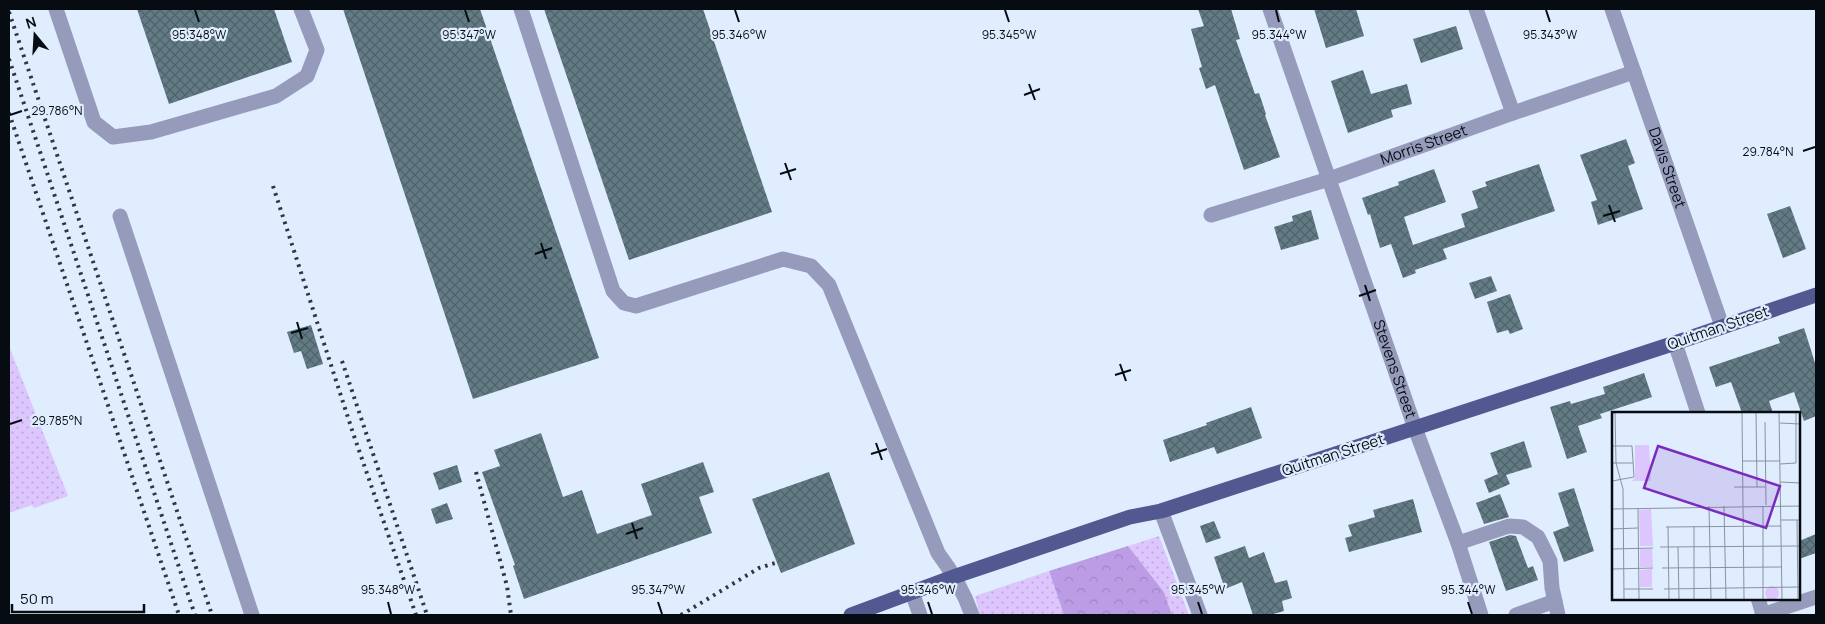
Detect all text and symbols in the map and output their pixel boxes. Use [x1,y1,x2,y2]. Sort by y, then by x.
north arrow [10,10,60,60]
text: N [23,12,39,33]
text: 95.348°W [172,26,227,43]
text: 95.347°W [442,26,497,43]
text: 95.346°W [711,26,767,43]
text: 95.345°W [982,26,1037,43]
text: 95.344°W [1252,26,1307,43]
text: 95.343°W [1523,26,1578,43]
text: 29.786°N [31,102,83,119]
street label: Morris Street [1377,119,1470,170]
street label: Davis Street [1644,124,1691,211]
text: 29.784°N [1743,143,1793,160]
street label: Quitman Street [1664,300,1772,355]
street label: Stevens Street [1368,317,1422,421]
text: 29.785°N [32,412,82,429]
inset map [1612,412,1800,599]
street label: Quitman Street [1279,428,1387,481]
text: 95.348°W [361,581,416,598]
text: 95.347°W [631,581,686,598]
text: 95.346°W [900,581,956,598]
text: 95.345°W [1171,581,1226,598]
text: 95.344°W [1441,581,1496,598]
scale bar [12,582,145,614]
text: 50 m [20,588,54,609]

